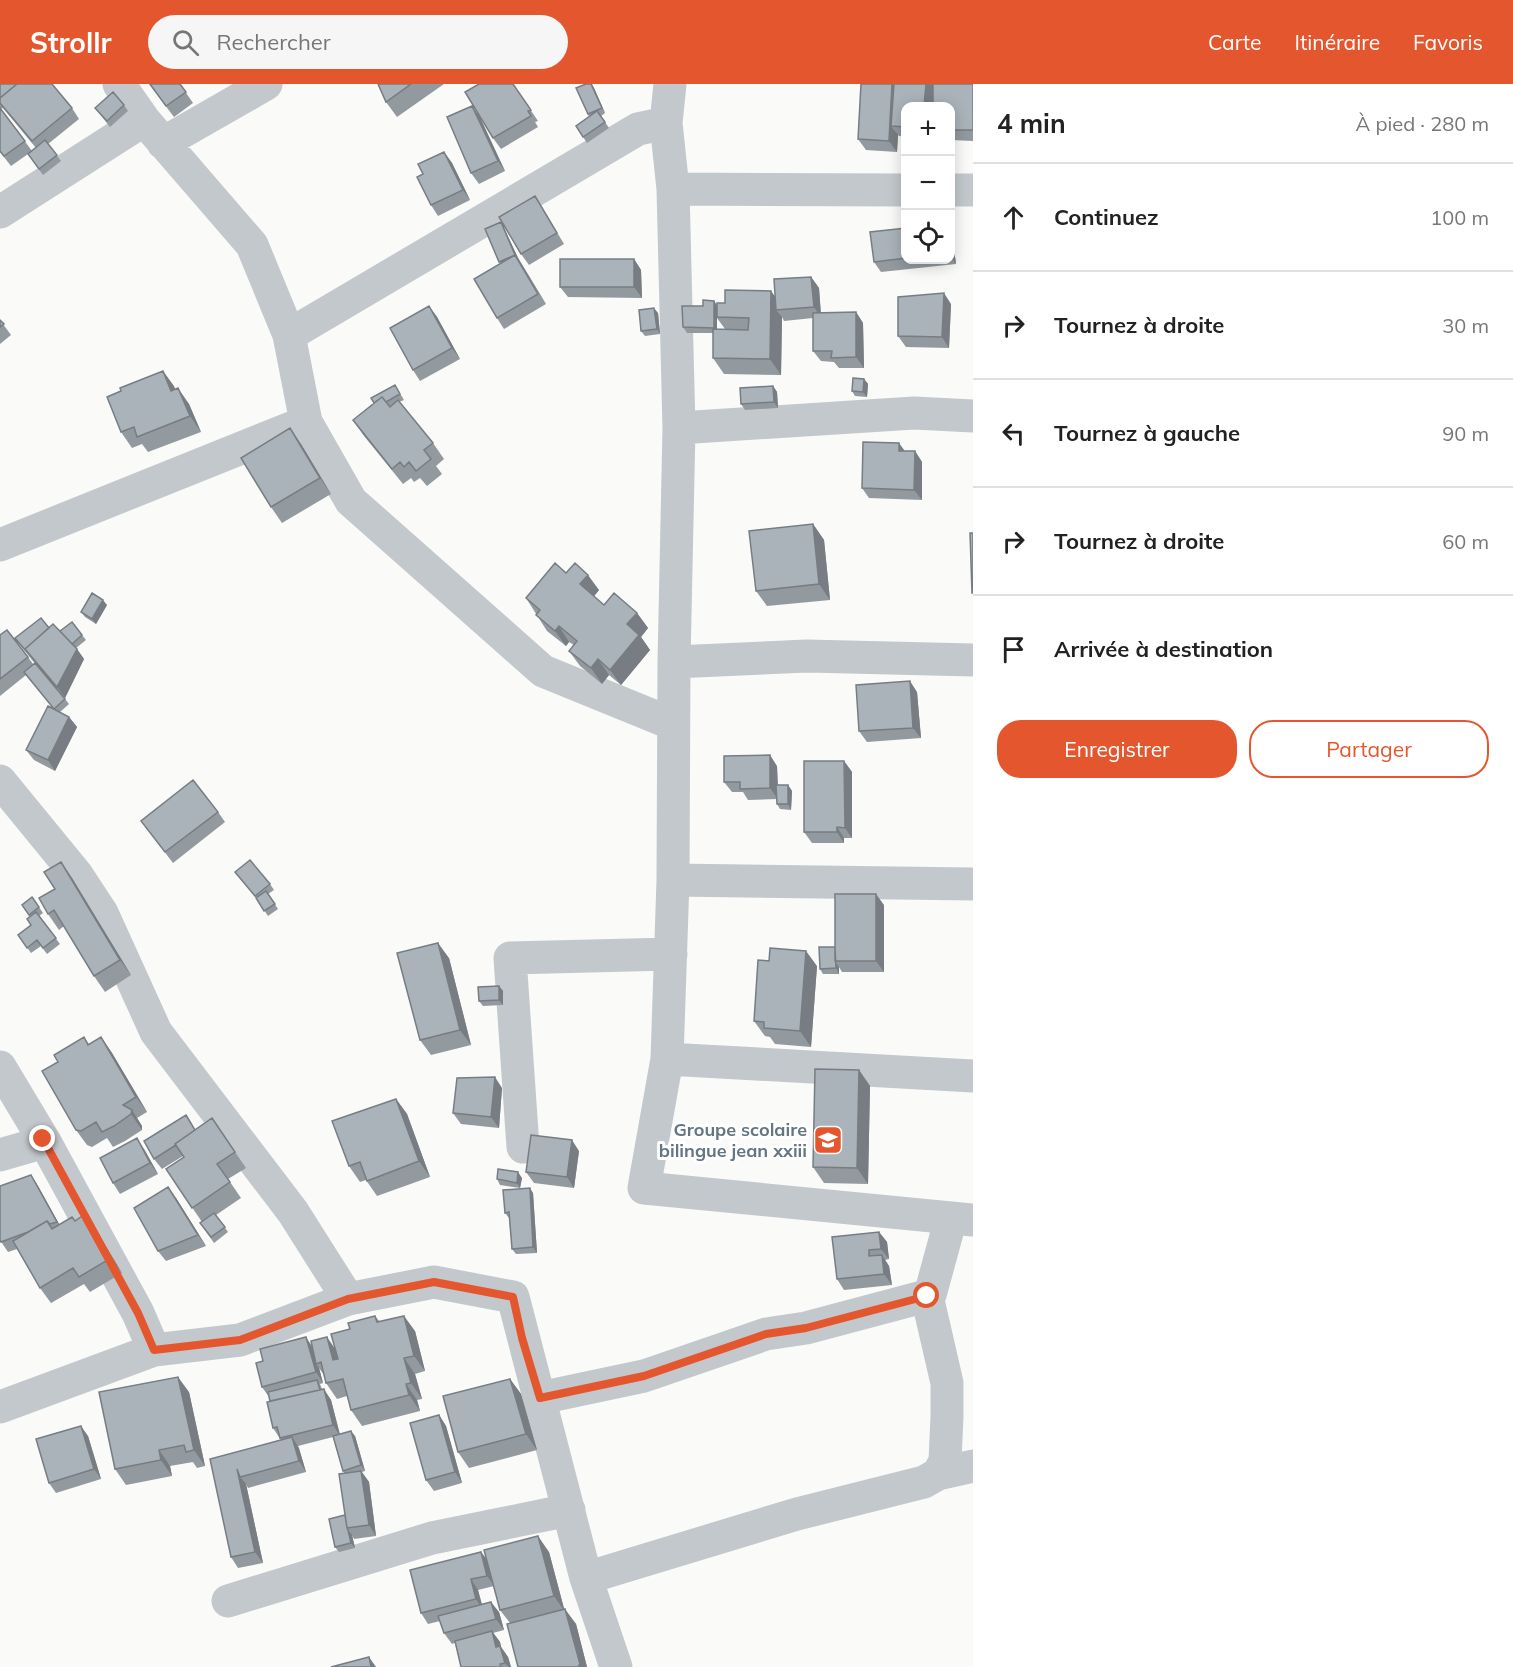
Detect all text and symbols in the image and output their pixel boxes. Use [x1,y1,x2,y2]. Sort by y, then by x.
search box [148,15,568,69]
text: Strollr [30,25,112,60]
icon: search [169,26,202,59]
text: Rechercher [217,28,331,56]
text: Carte [1208,29,1262,55]
text: Itinéraire [1295,29,1380,55]
text: Favoris [1413,29,1483,55]
map controls [901,102,955,264]
button: + [901,102,955,156]
text: 4 min [997,107,1066,140]
text: À pied · 280 m [1356,111,1489,136]
button: − [901,156,955,210]
icon: ahead [997,201,1030,234]
text: Continuez [1054,203,1159,231]
text: 100 m [1430,205,1489,230]
button: locate [901,210,955,264]
icon: right [997,309,1030,342]
text: Tournez à droite [1054,311,1224,339]
text: 30 m [1442,313,1489,338]
icon: left [997,417,1030,450]
text: Tournez à gauche [1054,419,1240,447]
text: 90 m [1442,421,1489,446]
icon: right [997,525,1030,558]
text: Tournez à droite [1054,527,1224,555]
text: 60 m [1442,529,1489,554]
icon: arrive [997,633,1030,666]
text: Arrivée à destination [1054,635,1273,663]
button: Enregistrer [997,720,1237,778]
button: Partager [1249,720,1489,778]
place label: Groupe scolaire bilingue jean xxiii [659,1118,807,1162]
school or university icon: Groupe scolaire bilingue jean xxiii [812,1124,844,1156]
route end [29,1125,55,1151]
route start [913,1282,939,1308]

